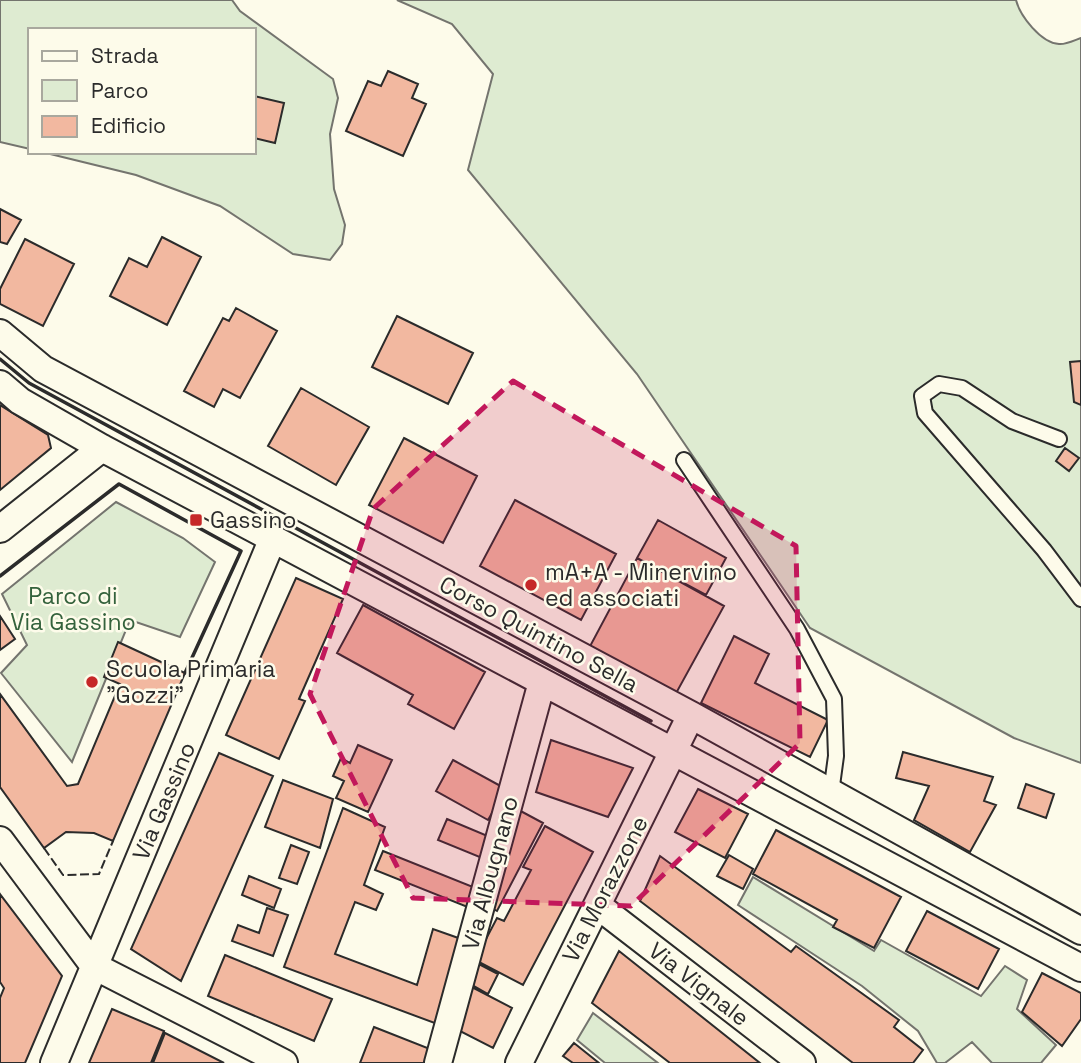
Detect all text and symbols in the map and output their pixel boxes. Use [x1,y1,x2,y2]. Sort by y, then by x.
legend [28,28,256,154]
text: Strada [91,42,158,69]
text: Parco [91,77,149,104]
text: Edificio [91,112,166,139]
place label: Gassino [210,505,297,535]
marker: Gassino [188,512,204,528]
place label: mA+A - Minervino ed associati [545,557,737,613]
street label: Corso Quintino Sella [434,569,644,699]
marker: mA+A - Minervino ed associati [523,577,539,593]
park label: Parco di Via Gassino [10,581,136,637]
place label: Scuola Primaria "Gozzi" [106,654,276,710]
marker: Scuola Primaria "Gozzi" [84,674,100,690]
street label: Via Gassino [126,737,202,865]
street label: Via Albugnano [455,793,525,953]
street label: Via Morazzone [555,811,655,967]
street label: Via Vignale [643,935,755,1033]

